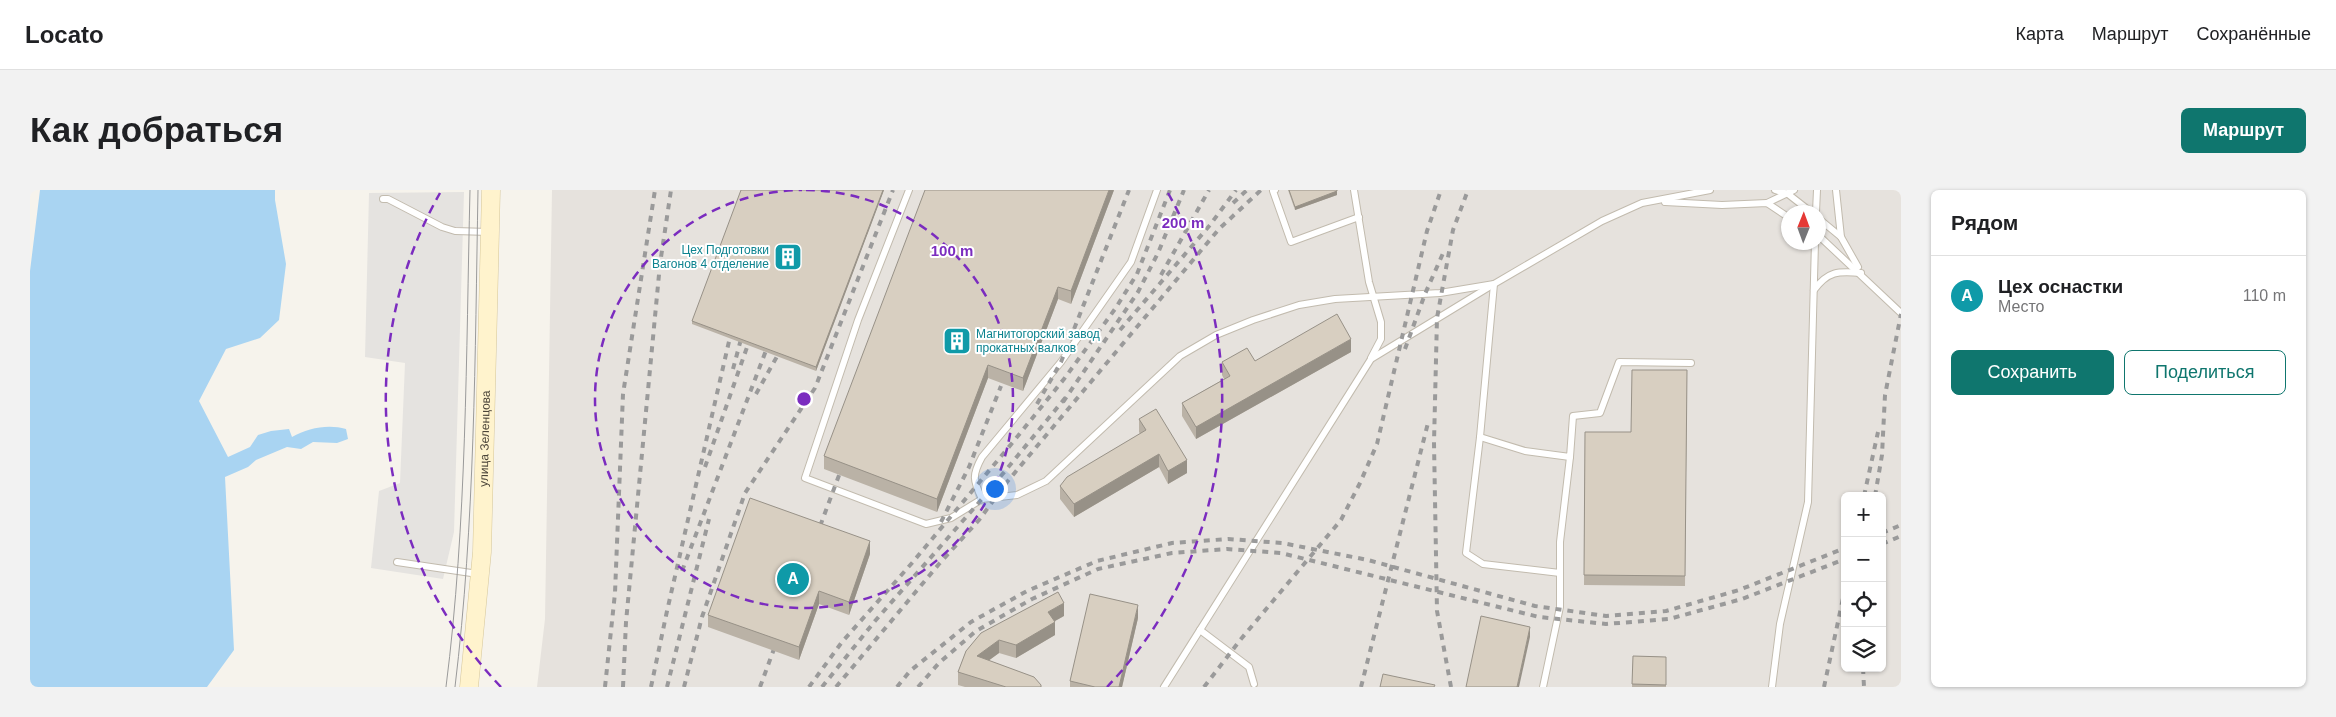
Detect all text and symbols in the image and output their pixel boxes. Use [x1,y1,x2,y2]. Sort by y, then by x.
text: Locato [25,21,104,48]
text: Карта [2016,24,2064,44]
text: Маршрут [2092,24,2168,44]
text: Сохранённые [2196,24,2311,44]
button: Маршрут [2181,108,2306,153]
text: Как добраться [30,110,283,149]
north arrow [1781,205,1826,250]
text: Рядом [1951,211,2018,234]
text: 200 m [1162,214,1204,231]
building icon: Цех Подготовки Вагонов 4 отделение [773,242,803,272]
text: 100 m [931,242,973,259]
place label: Цех Подготовки Вагонов 4 отделение [652,243,769,271]
text: Цех оснастки [1998,276,2123,297]
text: A [1961,287,1973,304]
text: 110 m [2243,287,2286,304]
text: Место [1998,298,2044,315]
building icon: Магнитогорский завод прокатных валков [942,326,972,356]
place label: Магнитогорский завод прокатных валков [976,327,1100,355]
button: Сохранить [1951,350,2114,395]
button: Поделиться [2124,350,2286,395]
street label: улица Зеленцова [477,390,493,487]
centre of rings [795,390,813,408]
your location [982,476,1008,502]
map controls [1841,492,1886,672]
button: + [1841,492,1886,537]
button: − [1841,537,1886,582]
pin: A [777,560,809,598]
button: locate [1841,582,1886,627]
button: layers [1841,627,1886,672]

